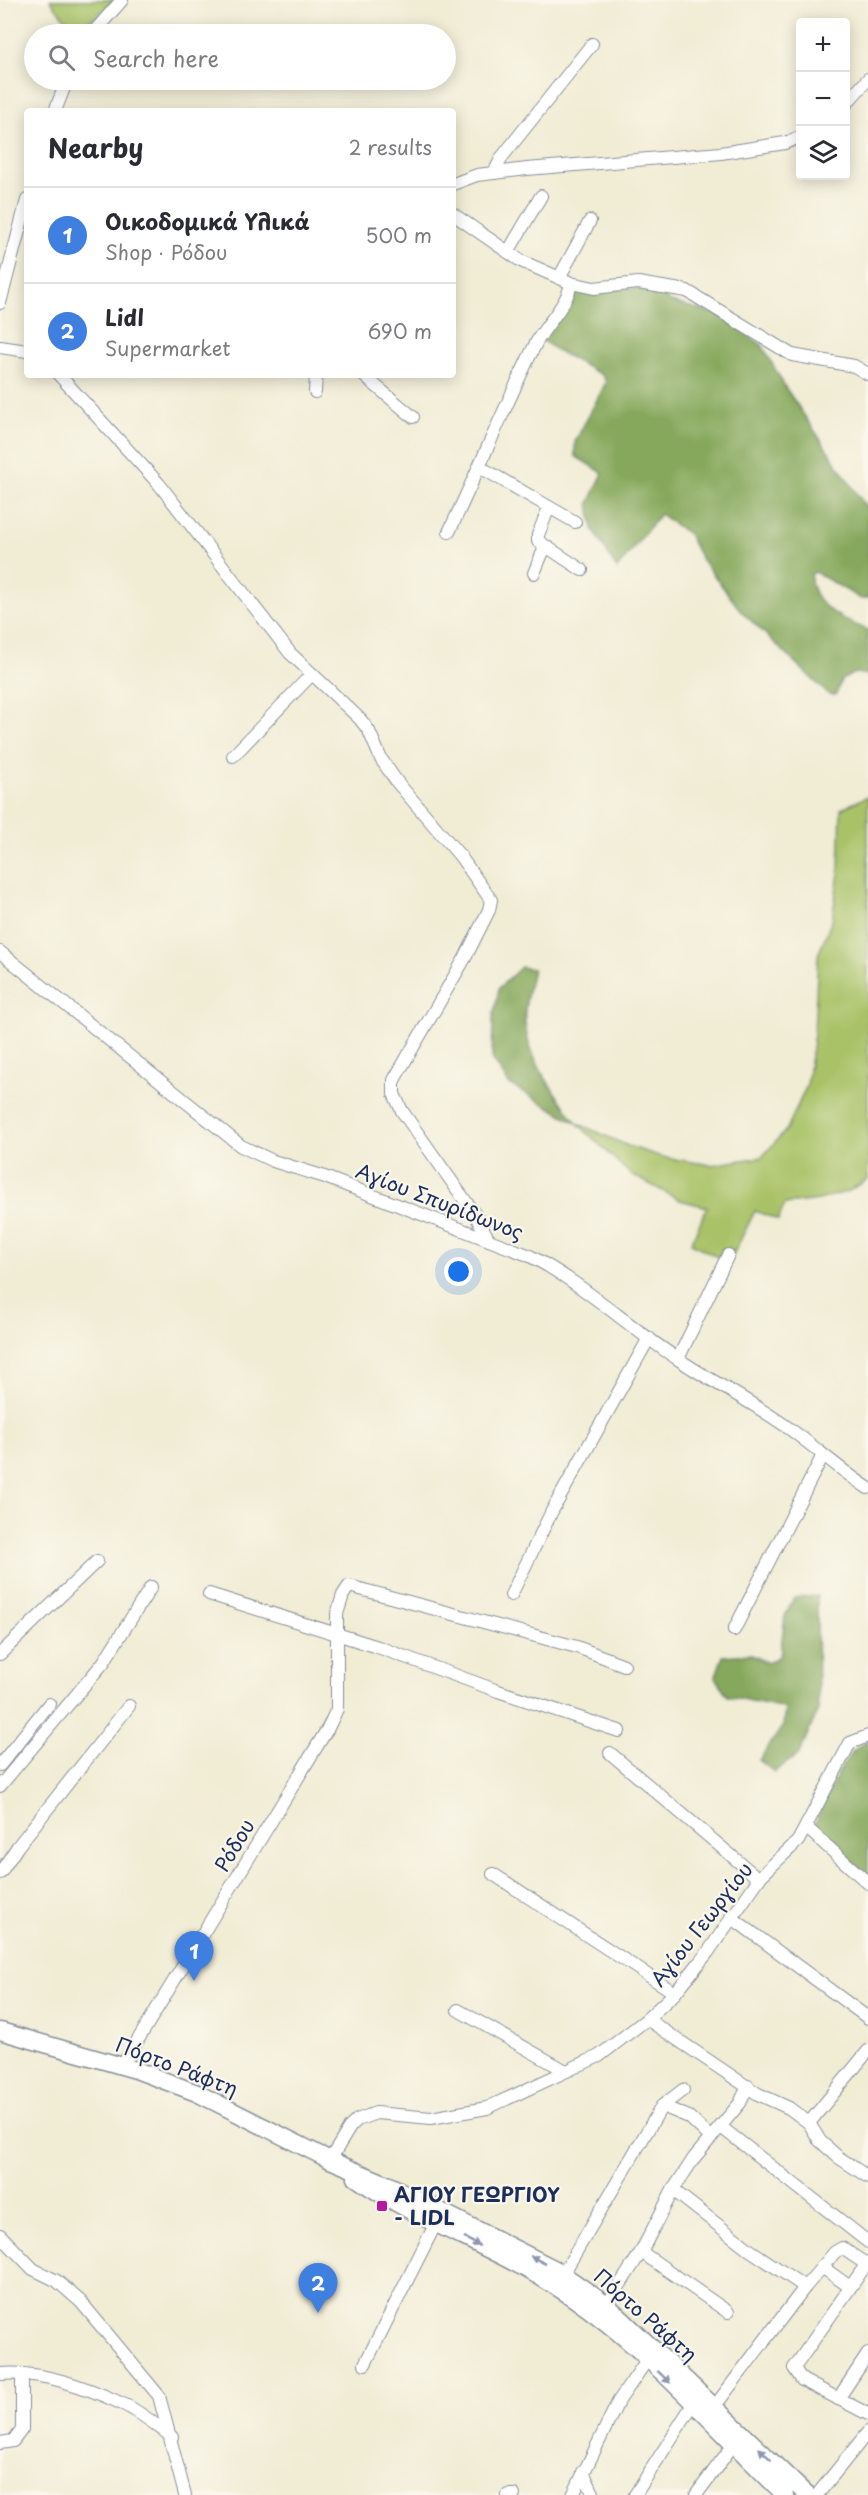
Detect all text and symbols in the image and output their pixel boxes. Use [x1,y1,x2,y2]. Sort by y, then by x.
map controls [796,18,850,180]
button: + [796,18,850,72]
search box [24,24,456,90]
icon: search [45,41,78,74]
text: Search here [93,41,219,74]
button: − [796,72,850,126]
button: layers [796,126,850,180]
text: Nearby [48,128,143,167]
text: 2 results [349,132,432,162]
text: Οικοδομικά Υλικά [105,204,309,237]
text: 1 [63,220,72,250]
text: 500 m [365,220,432,250]
text: Shop · Ρόδου [105,237,227,267]
text: Lidl [105,300,144,333]
text: 2 [60,316,75,346]
text: 690 m [368,316,432,346]
text: Supermarket [105,333,231,363]
street label: Αγίου Σπυρίδωνος [352,1155,528,1247]
your location [444,1257,473,1286]
street label: Ρόδου [207,1813,261,1877]
street label: Αγίου Γεωργίου [643,1855,759,1993]
pin: 1 [174,1932,214,1981]
street label: Πόρτο Ράφτη [112,2029,242,2103]
place label: ΑΓΙΟΥ ΓΕΩΡΓΙΟΥ - LIDL [394,2179,560,2232]
marker: ΑΓΙΟΥ ΓΕΩΡΓΙΟΥ - LIDL [375,2199,389,2213]
one-way arrow [463,2237,480,2247]
one-way arrow [529,2255,546,2265]
street label: Πόρτο Ράφτη [588,2262,704,2368]
pin: 2 [298,2264,338,2313]
one-way arrow [657,2370,672,2384]
one-way arrow [758,2448,772,2462]

